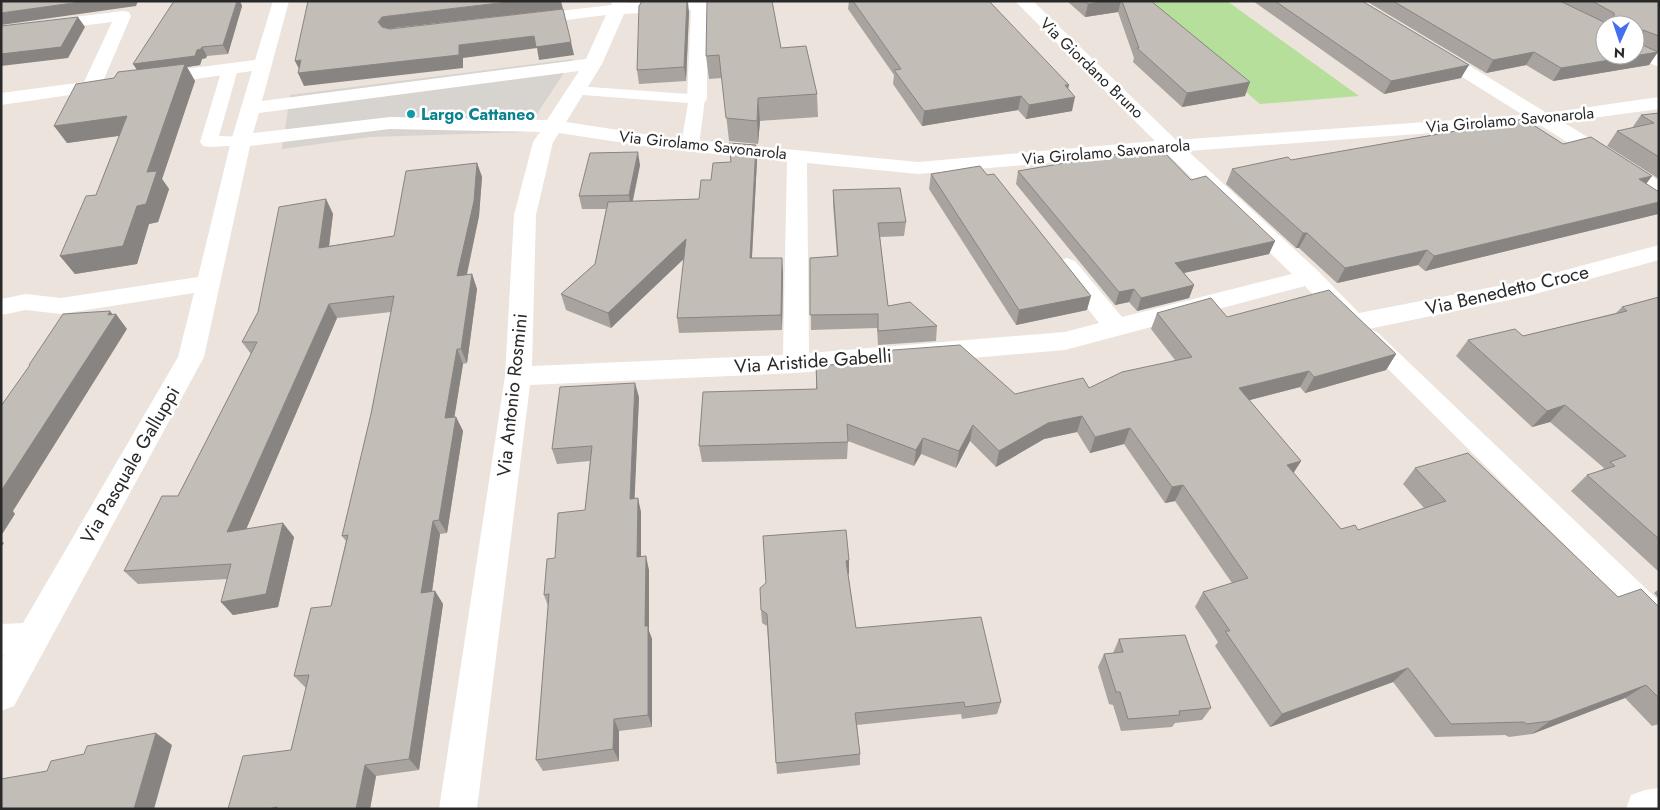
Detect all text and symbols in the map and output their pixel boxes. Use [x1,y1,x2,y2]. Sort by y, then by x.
street label: Via Giordano Bruno [1035,12,1149,124]
north arrow [1595,15,1645,65]
text: N [1613,43,1625,63]
street label: Via Girolamo Savonarola [1425,101,1595,139]
place label: Largo Cattaneo [421,103,535,126]
marker: Largo Cattaneo [405,108,417,120]
street label: Via Girolamo Savonarola [618,125,788,165]
street label: Via Girolamo Savonarola [1021,133,1191,171]
street label: Via Benedetto Croce [1423,258,1591,322]
street label: Via Antonio Rosmini [490,312,534,478]
street label: Via Aristide Gabelli [733,342,893,380]
street label: Via Pasquale Galluppi [74,381,186,549]

